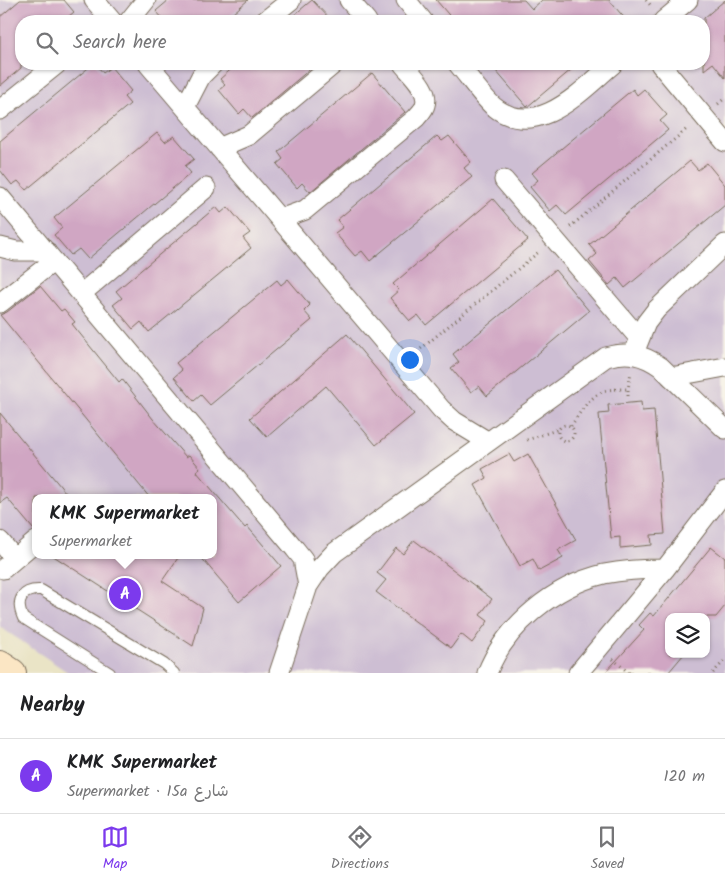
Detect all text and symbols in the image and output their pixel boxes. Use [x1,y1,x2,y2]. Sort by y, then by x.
search box [15,15,710,70]
text: Search here [73,28,167,58]
icon: search [33,29,61,57]
your location [397,347,423,373]
popup [32,494,217,559]
text: KMK Supermarket [50,499,200,529]
text: Supermarket [50,529,132,554]
pin: A [109,575,141,613]
map controls [665,613,710,658]
button: layers [665,613,710,658]
text: Nearby [20,689,85,722]
text: KMK Supermarket [67,748,217,778]
text: A [31,764,41,789]
text: 120 m [664,764,705,789]
text: Supermarket · 15a شارع [67,779,229,804]
tab: Map [101,823,129,875]
tab: Directions [331,823,389,875]
tab: Saved [591,823,624,875]

